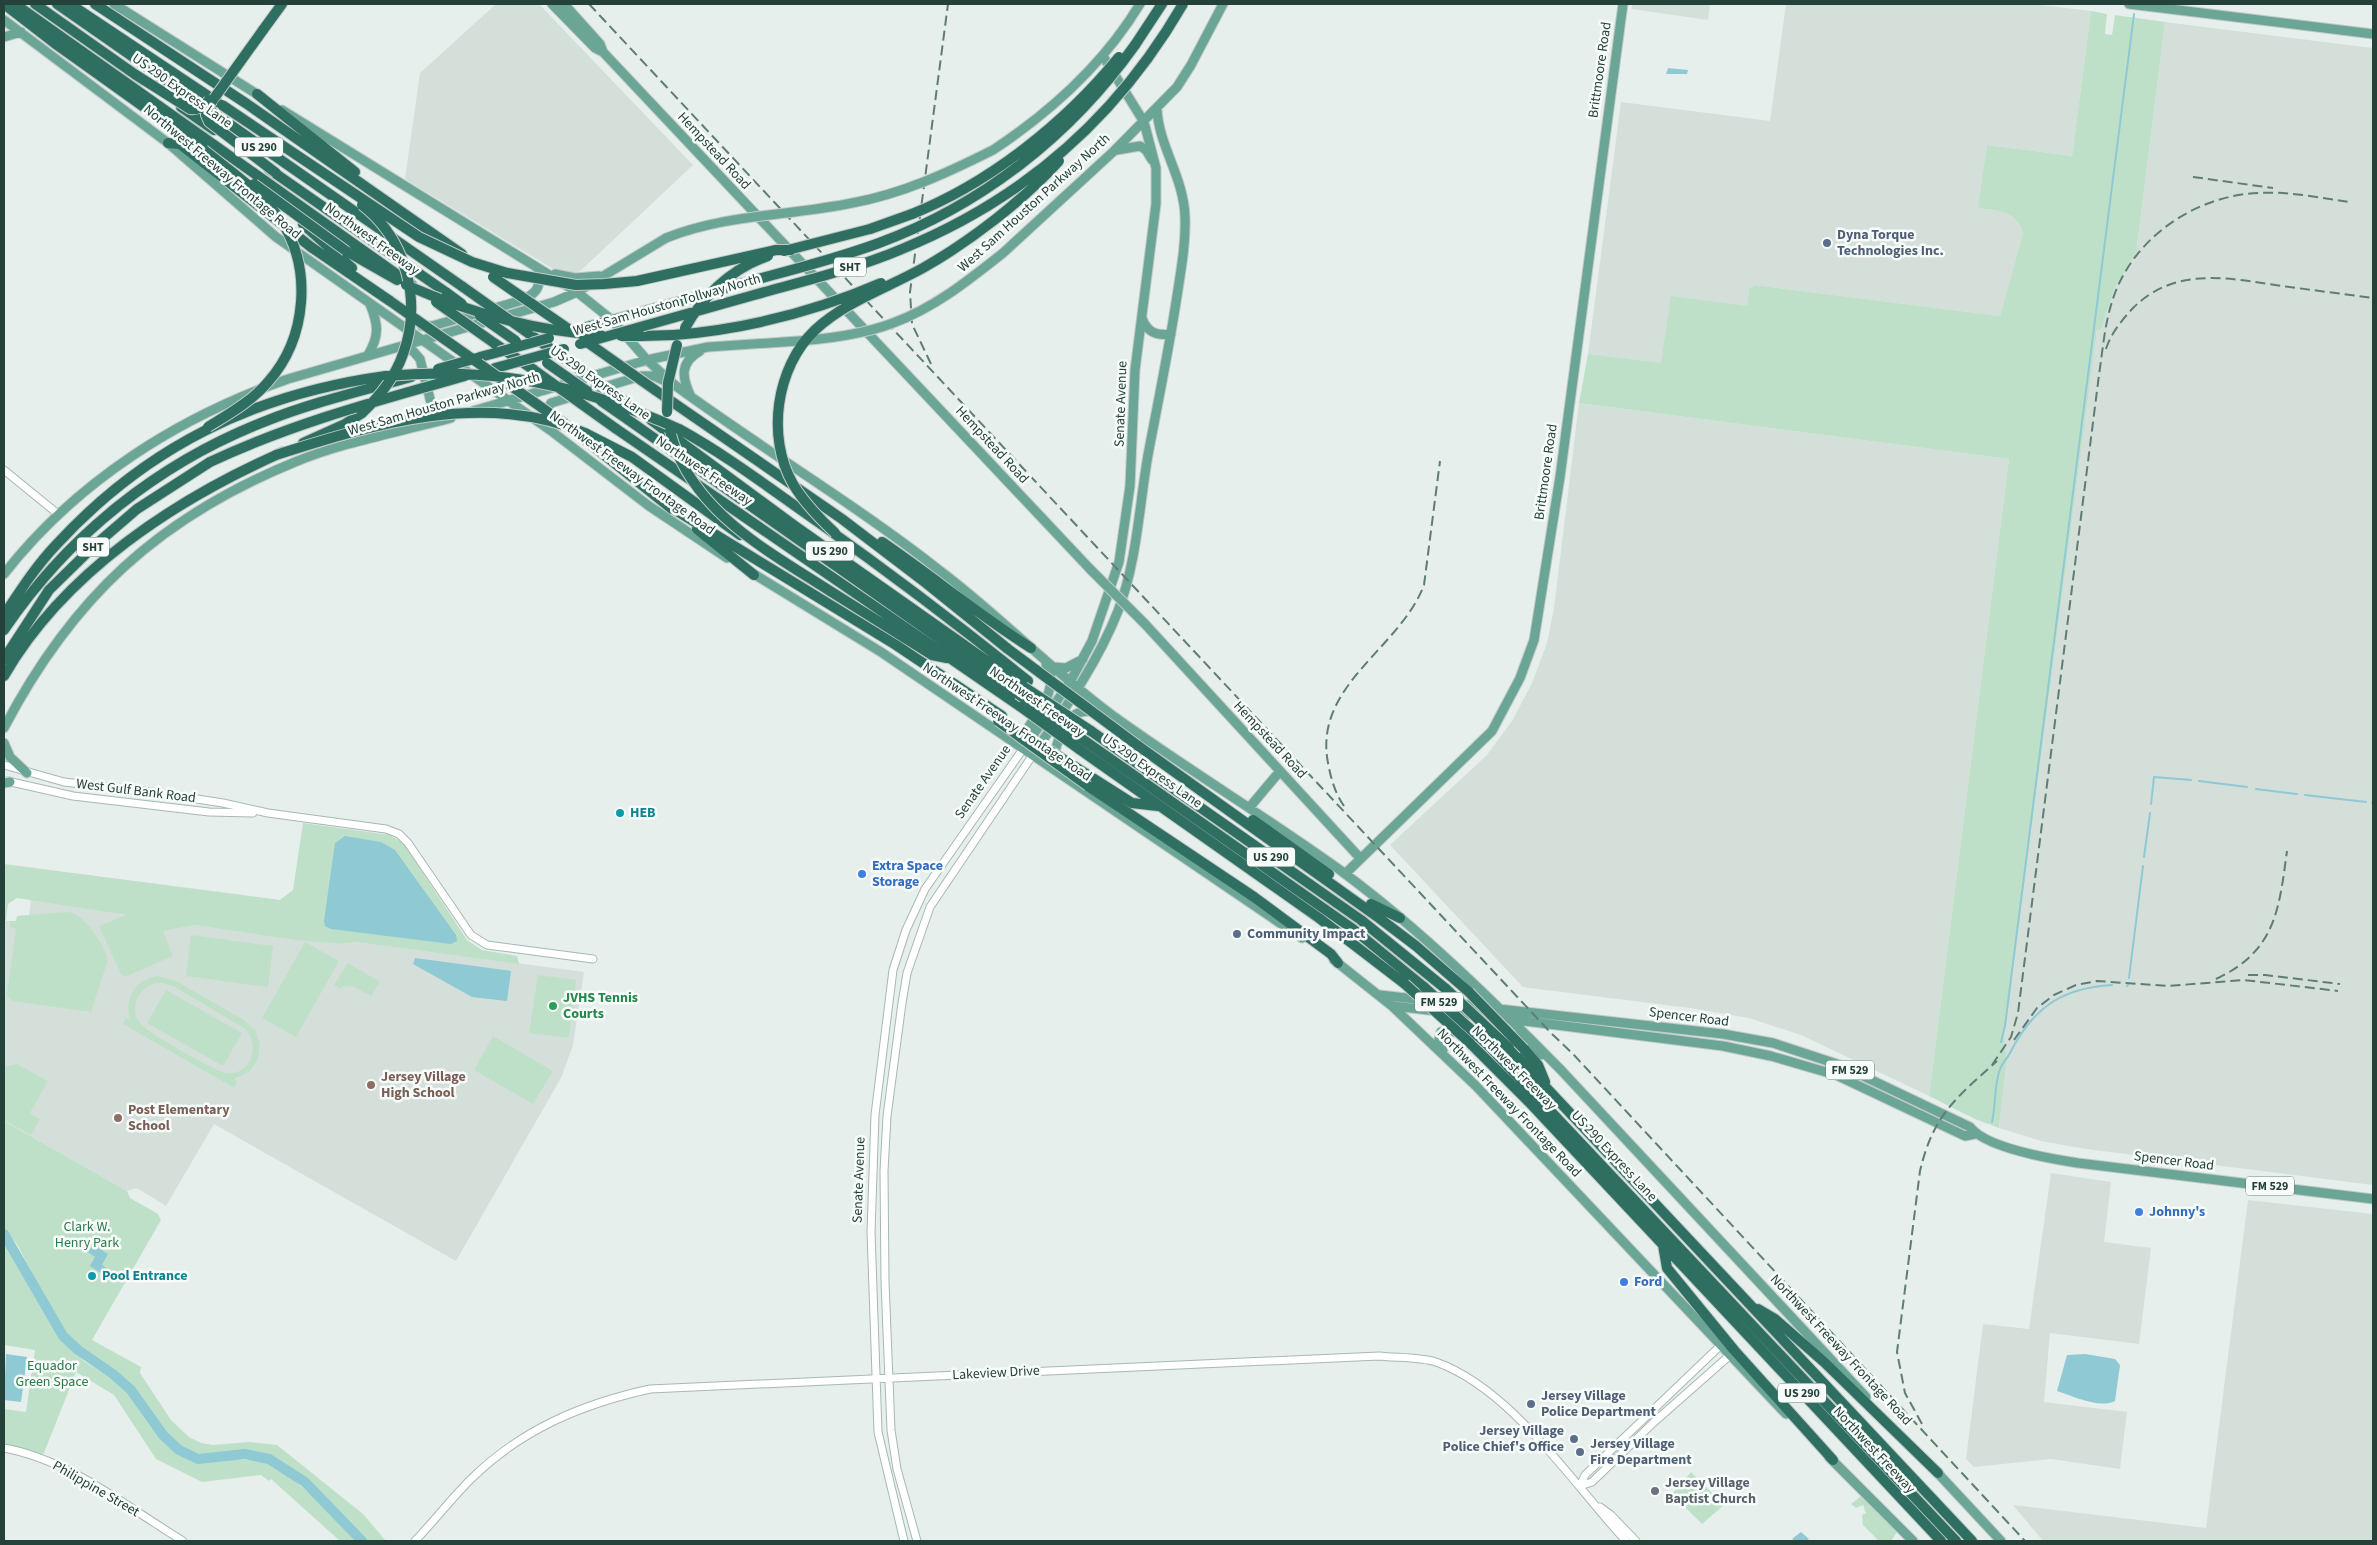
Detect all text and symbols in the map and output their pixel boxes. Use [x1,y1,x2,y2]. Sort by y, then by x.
street label: Brittmoore Road [1583,21,1617,119]
street label: US 290 Express Lane [128,49,236,133]
street label: Northwest Freeway Frontage Road [139,100,305,244]
street label: Hempstead Road [673,108,755,194]
street label: West Sam Houston Parkway North [953,129,1115,277]
road number: US 290 [235,138,283,156]
street label: Northwest Freeway [321,198,424,281]
place label: Dyna Torque Technologies Inc. [1837,225,1944,261]
marker: Dyna Torque Technologies Inc. [1821,237,1833,249]
road number: SHT [834,258,866,276]
street label: West Sam Houston Tollway North [571,269,763,341]
street label: US 290 Express Lane [546,341,654,425]
street label: Senate Avenue [1109,360,1133,448]
street label: West Sam Houston Parkway North [346,367,542,441]
street label: Hempstead Road [951,402,1033,488]
street label: Northwest Freeway Frontage Road [545,406,719,540]
street label: Brittmoore Road [1529,423,1563,521]
street label: Northwest Freeway [652,431,757,511]
road number: SHT [77,538,109,556]
road number: US 290 [806,542,854,560]
street label: Northwest Freeway Frontage Road [918,658,1096,786]
street label: Northwest Freeway [985,661,1089,743]
street label: Hempstead Road [1229,697,1311,783]
street label: US 290 Express Lane [1098,729,1206,813]
street label: Senate Avenue [950,741,1016,823]
street label: West Gulf Bank Road [75,774,197,808]
place label: HEB [630,803,656,823]
marker: HEB [614,807,626,819]
road number: US 290 [1247,848,1295,866]
place label: Extra Space Storage [872,856,943,892]
marker: Extra Space Storage [856,868,868,880]
place label: Community Impact [1247,924,1366,944]
marker: Community Impact [1231,928,1243,940]
place label: JVHS Tennis Courts [563,988,638,1024]
road number: FM 529 [1415,992,1463,1012]
marker: JVHS Tennis Courts [547,1000,559,1012]
street label: Spencer Road [1648,1002,1730,1032]
street label: Northwest Freeway [1467,1021,1561,1115]
street label: Northwest Freeway Frontage Road [1432,1024,1586,1182]
road number: FM 529 [1826,1060,1874,1080]
place label: Jersey Village High School [381,1067,466,1103]
marker: Jersey Village High School [365,1079,377,1091]
place label: Post Elementary School [128,1100,230,1136]
street label: US 290 Express Lane [1566,1106,1662,1206]
marker: Post Elementary School [112,1112,124,1124]
street label: Senate Avenue [847,1136,871,1224]
street label: Spencer Road [2133,1146,2215,1176]
road number: FM 529 [2246,1176,2294,1196]
place label: Johnny's [2149,1202,2205,1222]
marker: Johnny's [2133,1206,2145,1218]
park label: Clark W. Henry Park [55,1217,119,1253]
place label: Pool Entrance [102,1266,187,1286]
marker: Pool Entrance [86,1270,98,1282]
street label: Northwest Freeway Frontage Road [1765,1270,1917,1430]
place label: Ford [1634,1272,1662,1292]
marker: Ford [1618,1276,1630,1288]
park label: Equador Green Space [16,1356,88,1392]
street label: Lakeview Drive [952,1361,1040,1385]
road number: US 290 [1778,1384,1826,1402]
place label: Jersey Village Police Department [1541,1386,1656,1422]
marker: Jersey Village Police Department [1525,1398,1537,1410]
street label: Northwest Freeway [1828,1402,1920,1498]
place label: Jersey Village Police Chief's Office [1443,1421,1564,1457]
marker: Jersey Village Police Chief's Office [1568,1433,1580,1445]
place label: Jersey Village Fire Department [1590,1434,1692,1470]
marker: Jersey Village Fire Department [1574,1446,1586,1458]
street label: Philippine Street [49,1456,143,1522]
place label: Jersey Village Baptist Church [1665,1473,1756,1509]
marker: Jersey Village Baptist Church [1649,1485,1661,1497]

